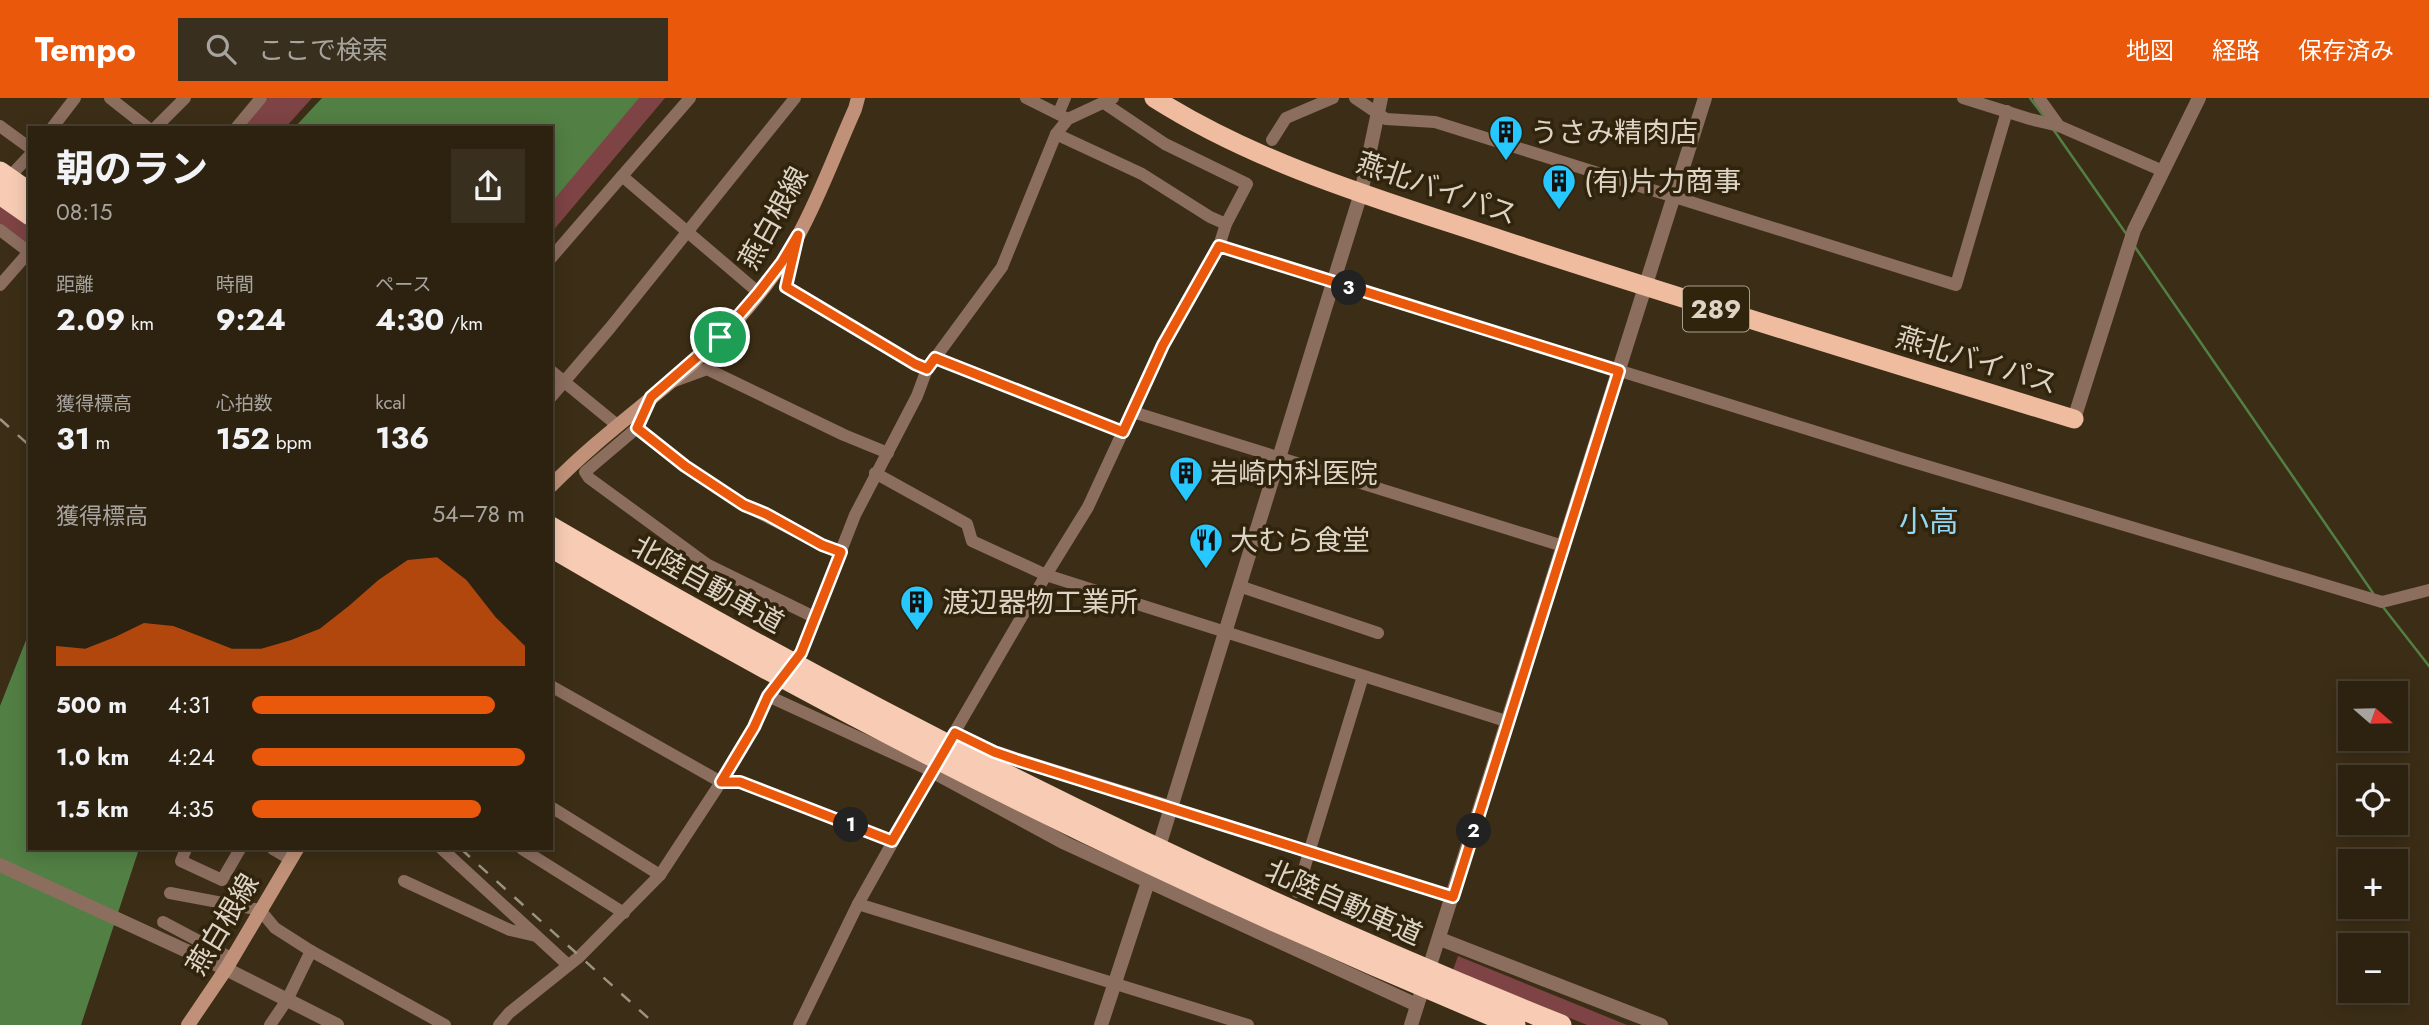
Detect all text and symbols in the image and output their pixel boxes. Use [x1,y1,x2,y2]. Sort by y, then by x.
search box [178,18,668,81]
text: Tempo [35,26,136,73]
icon: search [202,30,240,68]
text: ここで検索 [258,31,388,69]
text: 地図 [2126,33,2174,68]
text: 経路 [2212,33,2260,68]
text: 保存済み [2298,33,2394,68]
place label: うさみ精肉店 [1530,112,1698,153]
building icon: うさみ精肉店 [1487,113,1525,162]
text: 朝のラン [56,141,208,196]
street label: 燕北バイパス [1351,142,1523,235]
button: share [451,149,525,223]
street label: 燕白根線 [728,159,819,277]
place label: (有)片力商事 [1584,161,1741,202]
building icon: (有)片力商事 [1540,162,1578,211]
text: 08:15 [56,195,113,229]
pin: 3 [1332,270,1366,306]
text: 距離 [56,271,94,298]
text: 時間 [216,271,254,298]
text: ペース [375,271,431,298]
text: 3 [1343,274,1354,301]
road number: 289 [1683,286,1749,331]
text: 2.09 [56,298,125,341]
text: 9:24 [216,298,286,341]
text: 4:30 [375,298,444,341]
pin [690,307,750,367]
text: km [125,310,154,337]
text: /km [444,310,483,337]
street label: 燕北バイパス [1891,316,2063,405]
icon: arrive [701,318,739,356]
text: kcal [375,389,406,416]
text: 獲得標高 [56,390,132,417]
text: 心拍数 [216,390,273,417]
text: 136 [375,416,429,459]
text: 31 [56,417,90,460]
text: 152 [216,417,270,460]
text: m [90,429,110,456]
text: bpm [270,429,312,456]
place label: 岩崎内科医院 [1210,453,1378,494]
building icon: 岩崎内科医院 [1167,454,1205,503]
text: 54–78 m [432,497,525,531]
text: 獲得標高 [56,499,148,533]
district label: 小高 [1899,500,1959,543]
place label: 大むら食堂 [1230,520,1370,561]
restaurant icon: 大むら食堂 [1187,521,1225,570]
street label: 北陸自動車道 [624,526,791,643]
place label: 渡辺器物工業所 [942,582,1138,623]
building icon: 渡辺器物工業所 [898,583,936,632]
north arrow [2338,681,2408,751]
map controls [2338,681,2408,1003]
text: 500 m [56,688,127,722]
text: 4:31 [168,688,211,722]
text: 1.0 km [56,740,129,774]
text: 4:24 [168,740,215,774]
button: locate [2338,765,2408,835]
text: 1.5 km [56,792,129,826]
text: 4:35 [168,792,214,826]
pin: 1 [834,808,868,842]
text: 1 [846,811,855,838]
pin: 2 [1456,814,1492,848]
text: 2 [1467,817,1480,844]
button: + [2338,849,2408,919]
street label: 北陸自動車道 [1259,850,1429,955]
street label: 燕白根線 [176,866,269,983]
button: − [2338,933,2408,1003]

